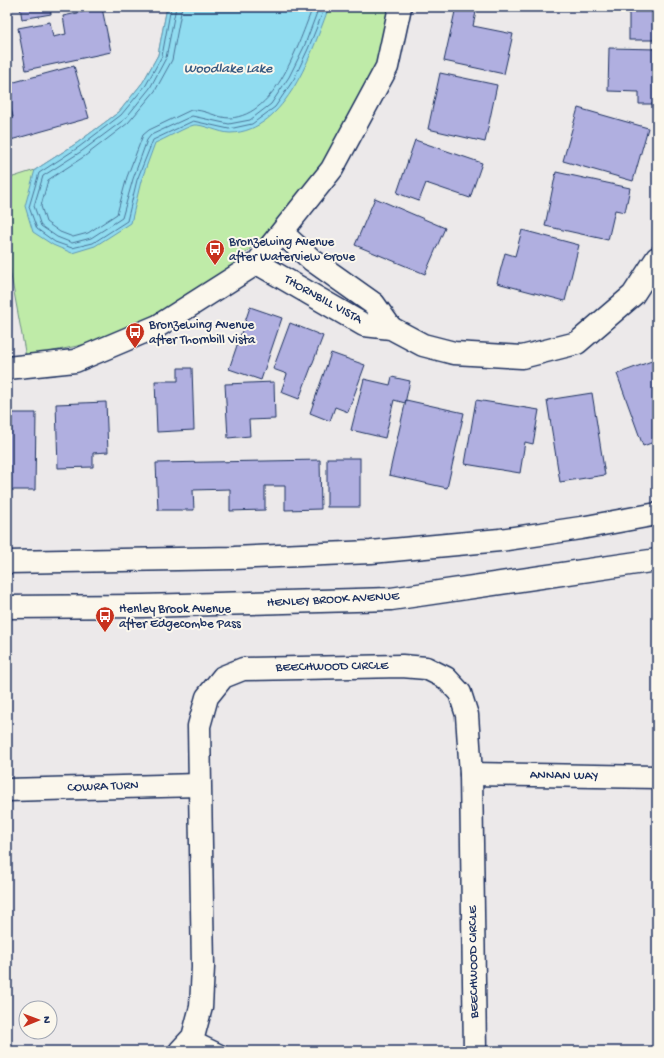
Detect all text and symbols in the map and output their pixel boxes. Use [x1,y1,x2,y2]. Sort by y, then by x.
water label: Woodlake Lake [184,61,273,78]
place label: Bronzewing Avenue after Waterview Grove [228,235,355,265]
bus stop icon: Bronzewing Avenue after Waterview Grove [204,238,226,266]
street label: THORNBILL VISTA [280,272,366,328]
place label: Bronzewing Avenue after Thornbill Vista [148,318,256,348]
bus stop icon: Bronzewing Avenue after Thornbill Vista [124,321,146,349]
street label: HENLEY BROOK AVENUE [266,589,400,611]
place label: Henley Brook Avenue after Edgecombe Pass [119,602,242,632]
bus stop icon: Henley Brook Avenue after Edgecombe Pass [94,605,116,633]
street label: BEECHWOOD CIRCLE [275,659,389,675]
street label: ANNAN WAY [530,768,598,784]
street label: COWRA TURN [67,778,139,796]
street label: BEECHWOOD CIRCLE [466,905,482,1019]
north arrow [18,1000,58,1040]
text: N [40,1016,52,1024]

